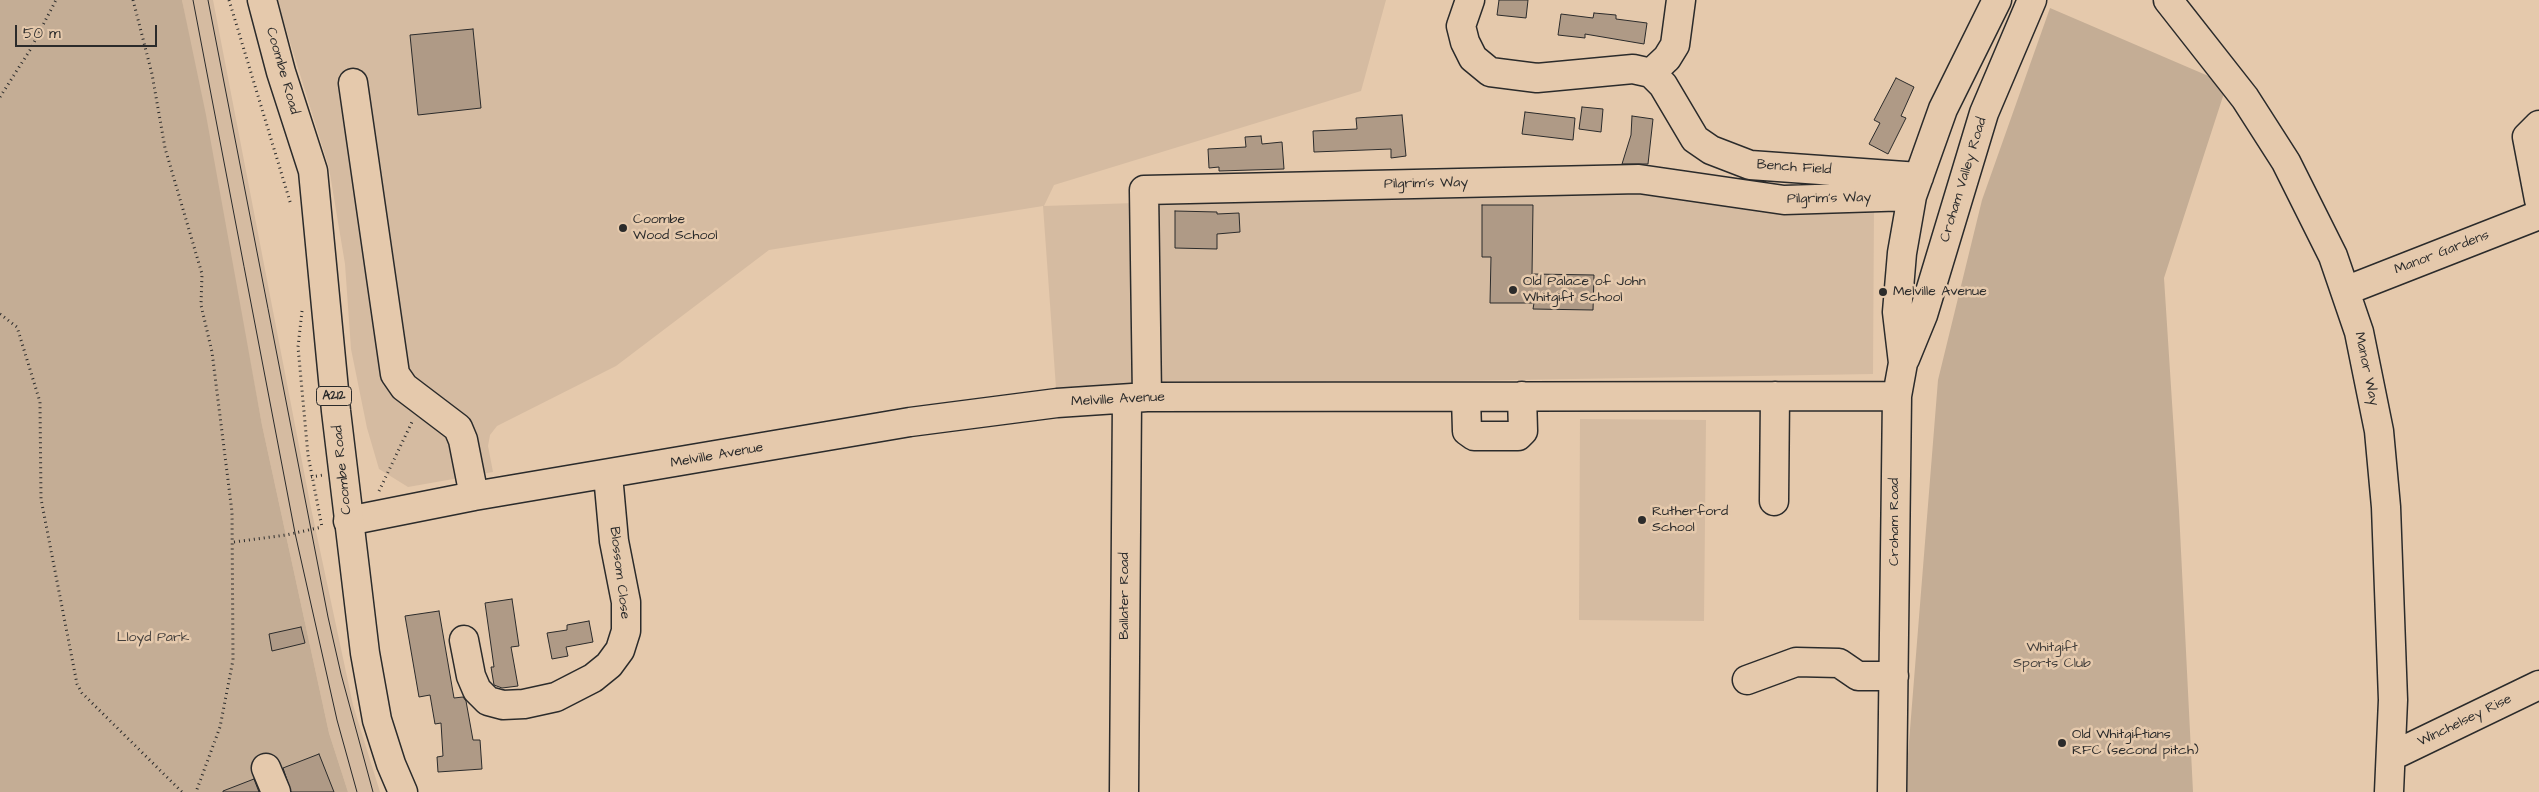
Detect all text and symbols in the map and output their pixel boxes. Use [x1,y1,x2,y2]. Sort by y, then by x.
scale bar [18,15,160,47]
text: 50 m [23,23,61,44]
street label: Coombe Road [262,26,302,116]
street label: Croham Valley Road [1937,116,1991,244]
street label: Bench Field [1756,157,1832,179]
street label: Pilgrim's Way [1384,175,1468,193]
street label: Pilgrim's Way [1787,190,1871,208]
place label: Coombe Wood School [633,212,717,244]
marker: Coombe Wood School [617,222,629,234]
street label: Manor Gardens [2392,227,2492,279]
place label: Old Palace of John Whitgift School [1523,274,1646,306]
marker: Old Palace of John Whitgift School [1507,284,1519,296]
place label: Melville Avenue [1893,284,1987,300]
marker: Melville Avenue [1877,286,1889,298]
street label: Manor Way [2350,331,2382,407]
road number: A212 [316,386,352,406]
street label: Melville Avenue [1071,389,1165,411]
street label: Coombe Road [330,424,356,516]
street label: Melville Avenue [669,440,765,472]
street label: Croham Road [1887,478,1903,566]
place label: Rutherford School [1652,504,1728,536]
marker: Rutherford School [1636,514,1648,526]
street label: Blossom Close [605,526,633,620]
street label: Ballater Road [1117,552,1133,640]
park label: Lloyd Park [117,630,189,646]
park label: Whitgift Sports Club [2013,640,2091,672]
street label: Winchelsey Rise [2415,691,2515,751]
place label: Old Whitgiftians RFC (second pitch) [2072,727,2199,760]
marker: Old Whitgiftians RFC (second pitch) [2056,737,2068,749]

